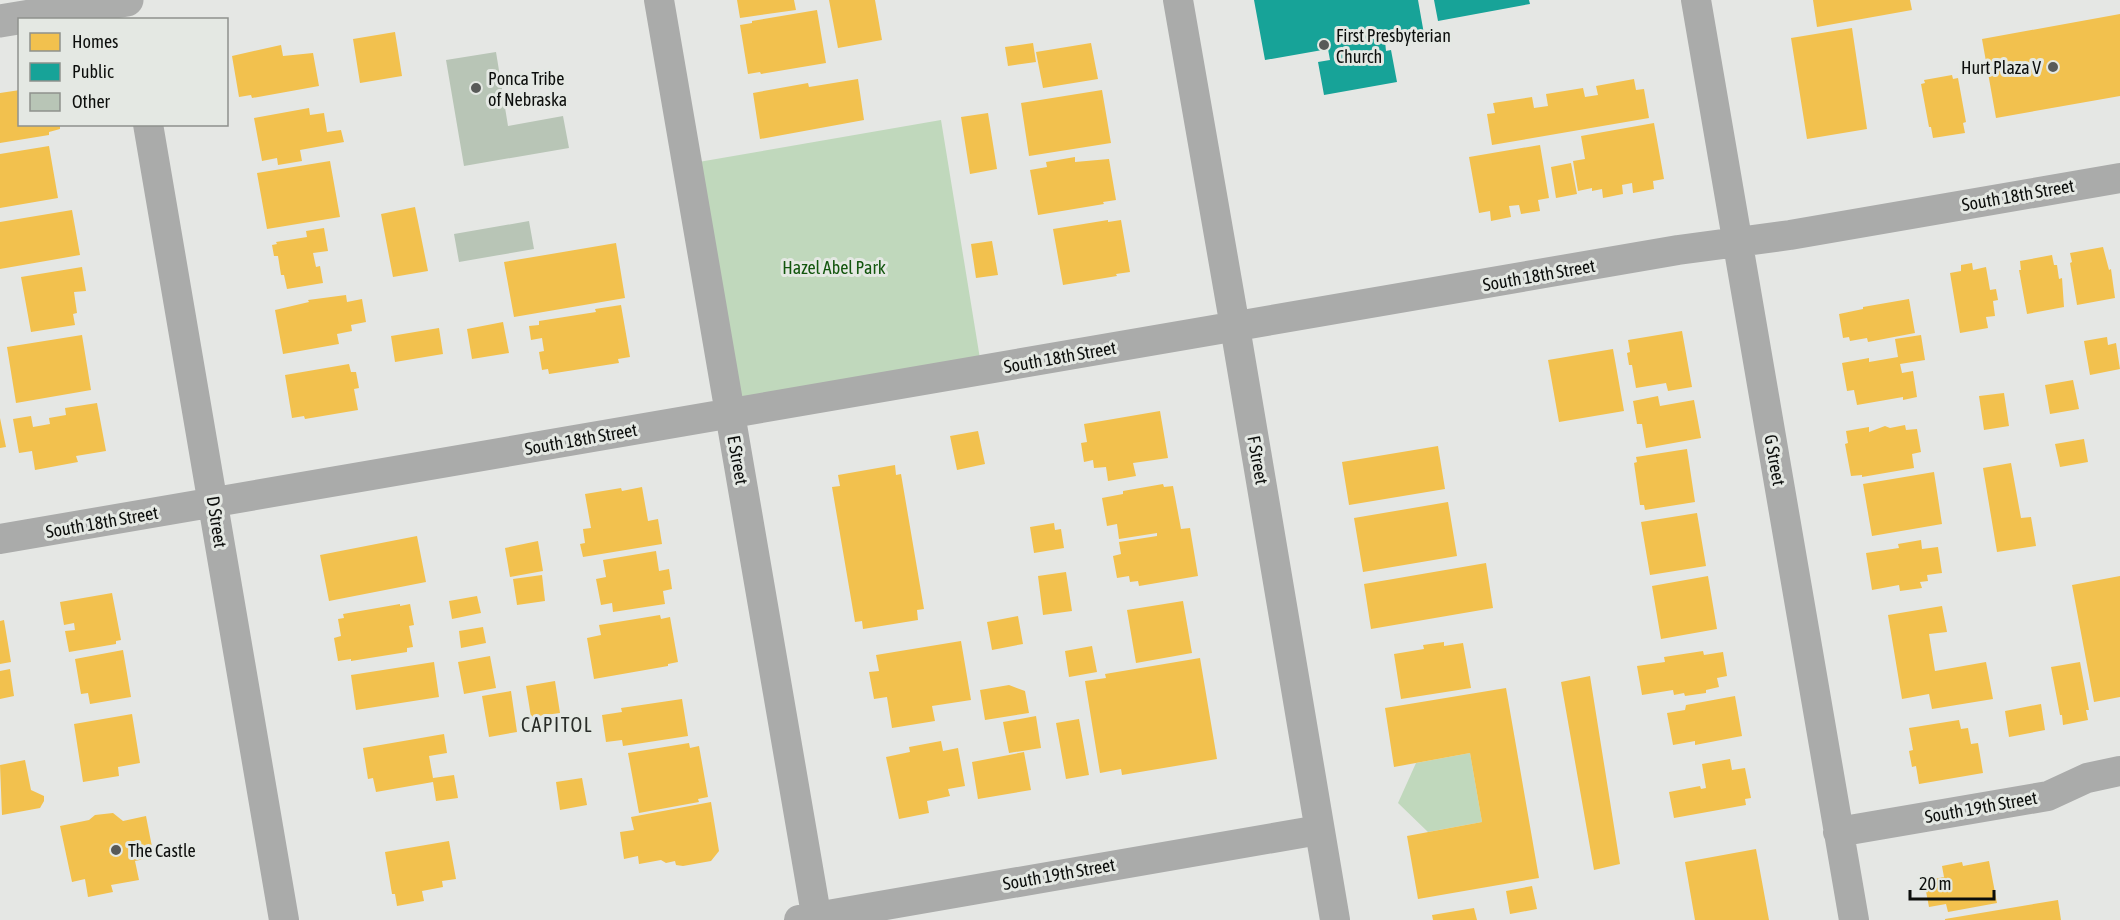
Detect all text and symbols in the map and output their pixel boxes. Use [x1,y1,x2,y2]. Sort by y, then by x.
legend [18,18,228,126]
place label: First Presbyterian Church [1336,25,1451,67]
text: Homes [72,31,118,52]
marker: First Presbyterian Church [1317,38,1331,52]
place label: Hurt Plaza V [1961,57,2041,78]
marker: Hurt Plaza V [2046,60,2060,74]
text: Public [72,61,114,82]
place label: Ponca Tribe of Nebraska [488,68,567,110]
marker: Ponca Tribe of Nebraska [469,81,483,95]
text: Other [72,91,111,112]
street label: South 18th Street [1960,175,2076,215]
street label: South 18th Street [1481,255,1597,295]
park label: Hazel Abel Park [782,257,886,278]
street label: South 18th Street [1002,337,1118,377]
street label: South 18th Street [523,419,639,459]
street label: G Street [1760,433,1790,487]
street label: E Street [723,434,753,486]
street label: F Street [1243,434,1273,486]
street label: D Street [203,495,231,549]
street label: South 18th Street [44,502,160,542]
district label: CAPITOL [521,713,593,736]
street label: South 19th Street [1923,787,2039,827]
place label: The Castle [128,840,196,861]
marker: The Castle [109,843,123,857]
street label: South 19th Street [1001,854,1117,894]
scale bar [1910,863,1994,901]
text: 20 m [1919,873,1951,894]

